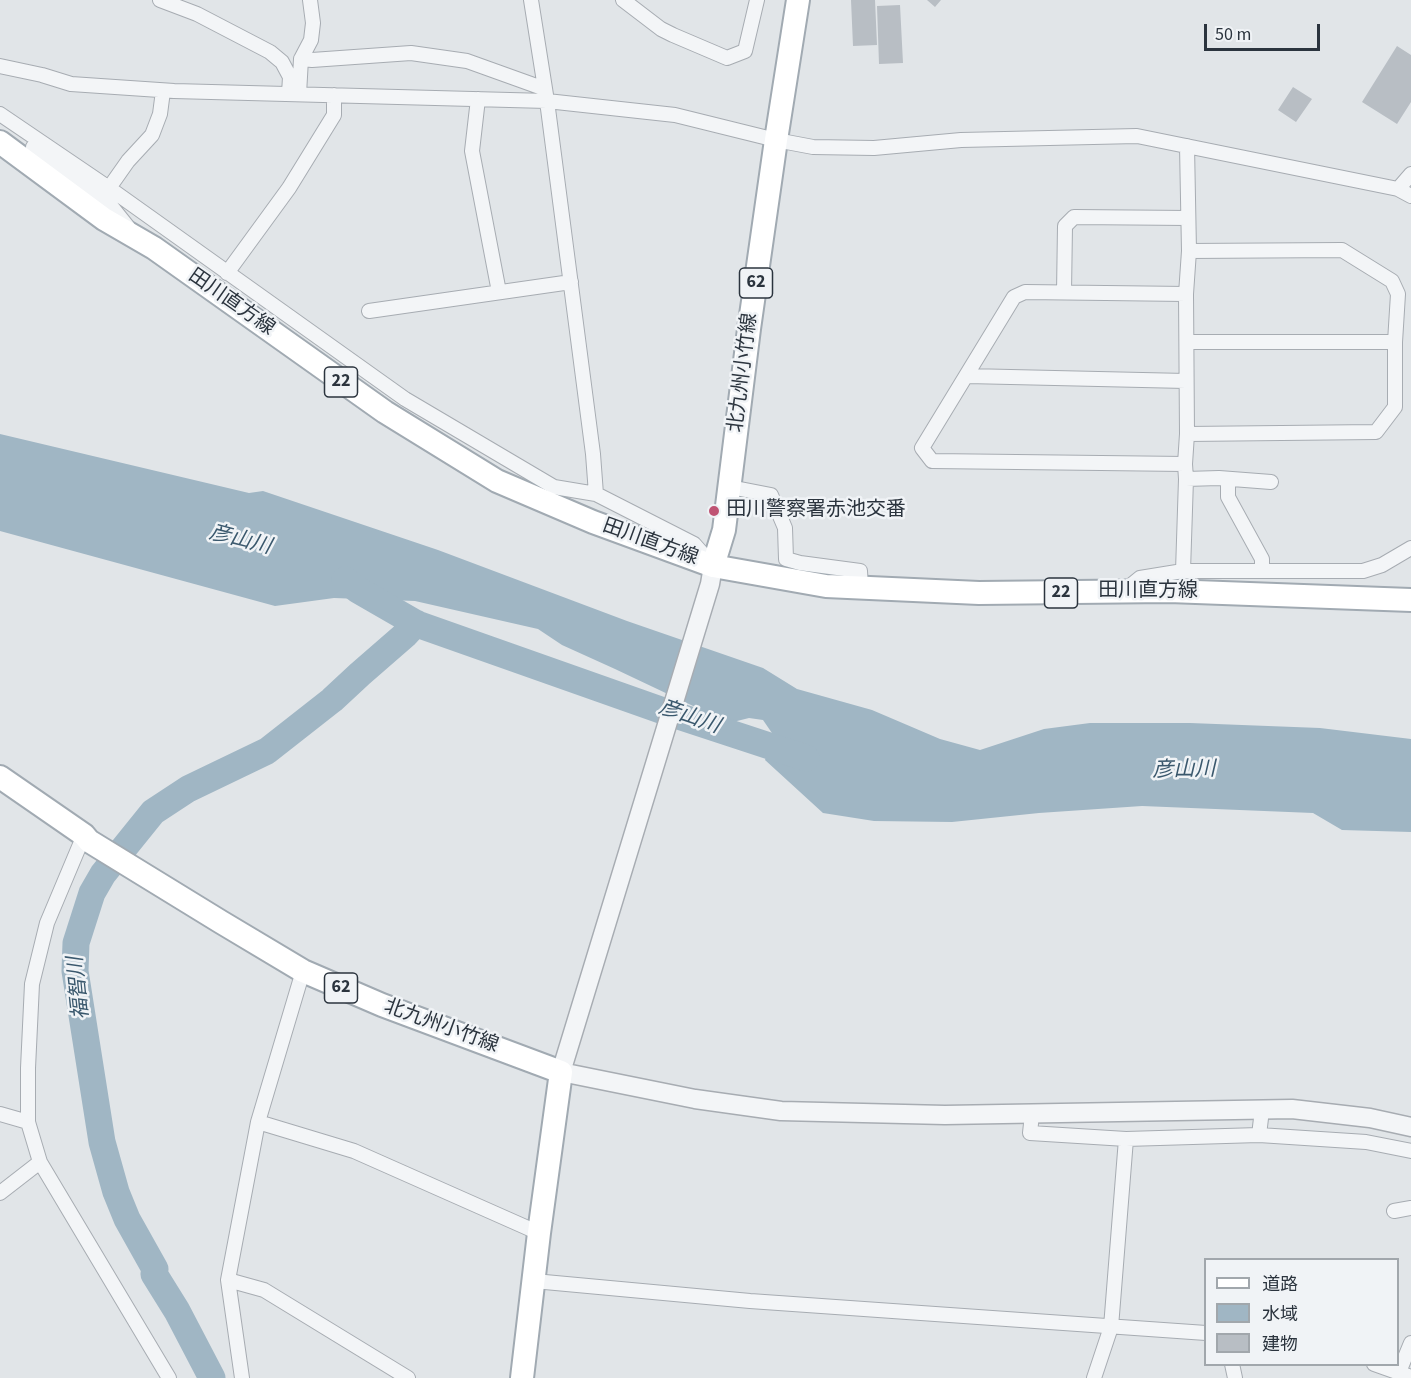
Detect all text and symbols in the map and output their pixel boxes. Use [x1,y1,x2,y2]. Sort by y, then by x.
scale bar [1207,12,1322,50]
text: 50 m [1215,22,1251,47]
street label: 田川直方線 [183,264,279,342]
road number: 62 [740,268,772,298]
street label: 北九州小竹線 [725,312,763,434]
road number: 22 [324,367,358,397]
place label: 田川警察署赤池交番 [726,499,906,523]
marker: 田川警察署赤池交番 [707,504,721,518]
street label: 田川直方線 [599,515,701,571]
water label: 彦山川 [206,521,274,561]
road number: 22 [1044,578,1078,608]
street label: 田川直方線 [1098,580,1198,604]
water label: 彦山川 [655,696,723,740]
water label: 彦山川 [1152,758,1216,784]
water label: 福智川 [64,955,96,1021]
road number: 62 [324,973,358,1003]
street label: 北九州小竹線 [381,995,501,1059]
legend [1204,1258,1399,1366]
text: 道路 [1262,1272,1298,1297]
text: 水域 [1262,1302,1298,1327]
text: 建物 [1262,1332,1298,1357]

